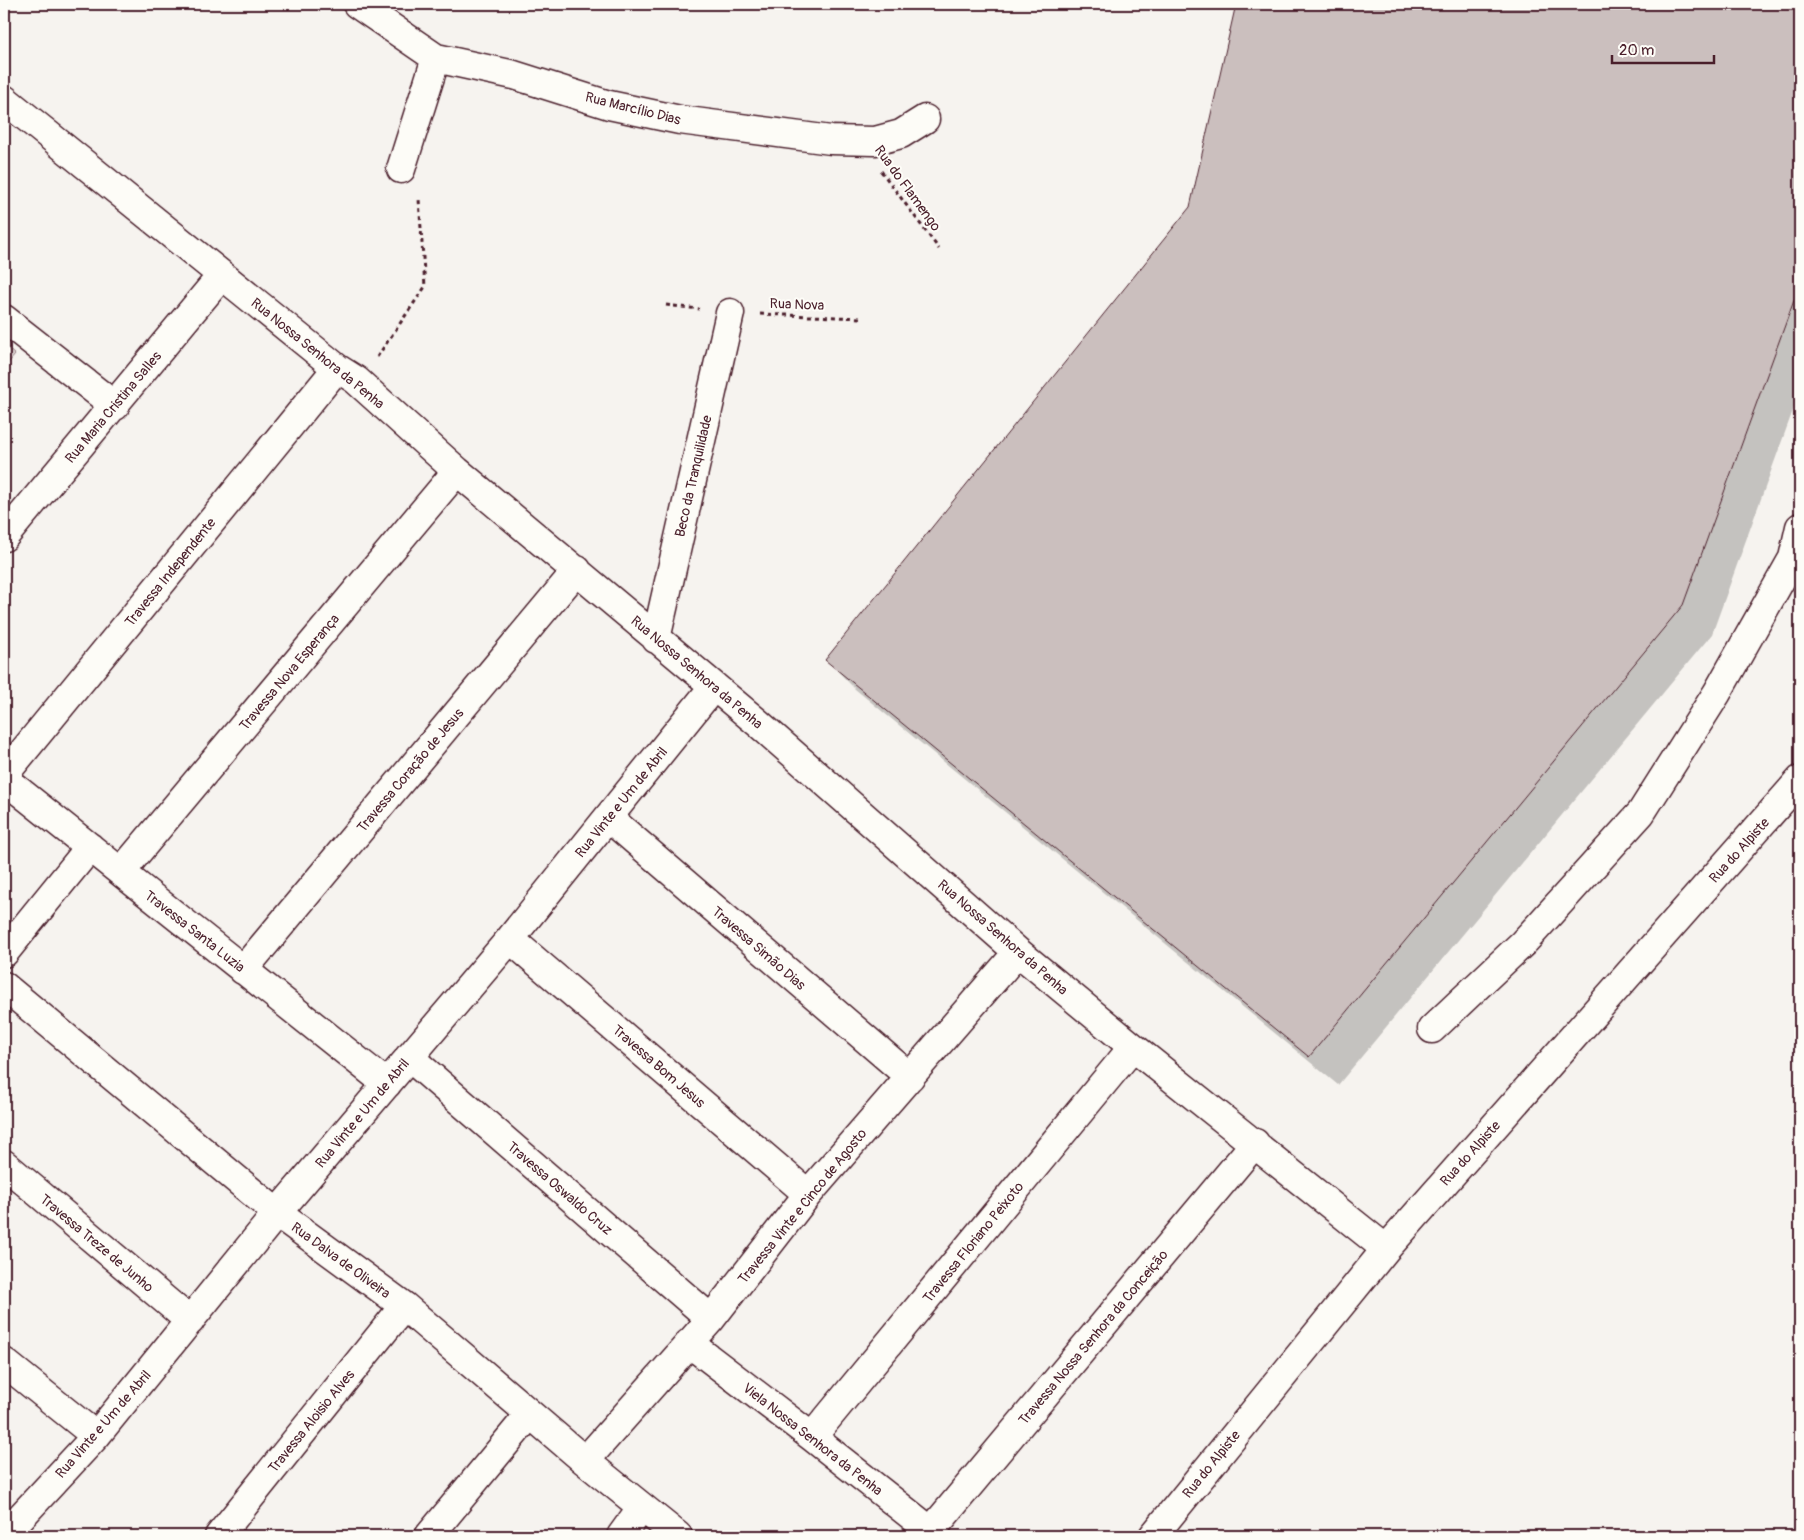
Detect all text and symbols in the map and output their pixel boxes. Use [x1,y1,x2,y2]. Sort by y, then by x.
scale bar [1612,32,1714,64]
text: 20 m [1619,41,1654,60]
street label: Rua Marcílio Dias [583,88,683,129]
street label: Rua do Flamengo [871,142,945,235]
street label: Rua Nossa Senhora da Penha [248,294,388,412]
street label: Rua Nova [769,295,825,314]
street label: Rua Maria Cristina Salles [62,347,166,467]
street label: Beco da Tranquilidade [671,413,716,539]
street label: Travessa Independente [121,514,220,630]
street label: Travessa Nova Esperança [236,611,343,734]
street label: Rua Nossa Senhora da Penha [627,612,766,733]
street label: Travessa Coração de Jesus [354,704,468,836]
street label: Rua Vinte e Um de Abril [572,744,671,861]
street label: Rua do Alpiste [1706,814,1773,887]
street label: Rua Nossa Senhora da Penha [934,876,1071,999]
street label: Travessa Santa Luzia [141,887,248,976]
street label: Travessa Simão Dias [708,903,810,994]
street label: Travessa Bom Jesus [609,1021,709,1112]
street label: Rua Vinte e Um de Abril [312,1055,413,1171]
street label: Rua do Alpiste [1437,1117,1504,1190]
street label: Travessa Vinte e Cinco de Agosto [734,1125,871,1287]
street label: Travessa Oswaldo Cruz [504,1138,616,1239]
street label: Travessa Floriano Peixoto [919,1178,1028,1306]
street label: Travessa Treze de Junho [36,1191,157,1296]
street label: Rua Dalva de Oliveira [288,1219,394,1302]
street label: Travessa Nossa Senhora da Conceição [1015,1246,1172,1428]
street label: Travessa Aloisio Alves [265,1366,359,1476]
street label: Rua Vinte e Um de Abril [52,1367,155,1482]
street label: Viela Nossa Senhora da Penha [739,1379,886,1499]
street label: Rua do Alpiste [1179,1427,1244,1502]

